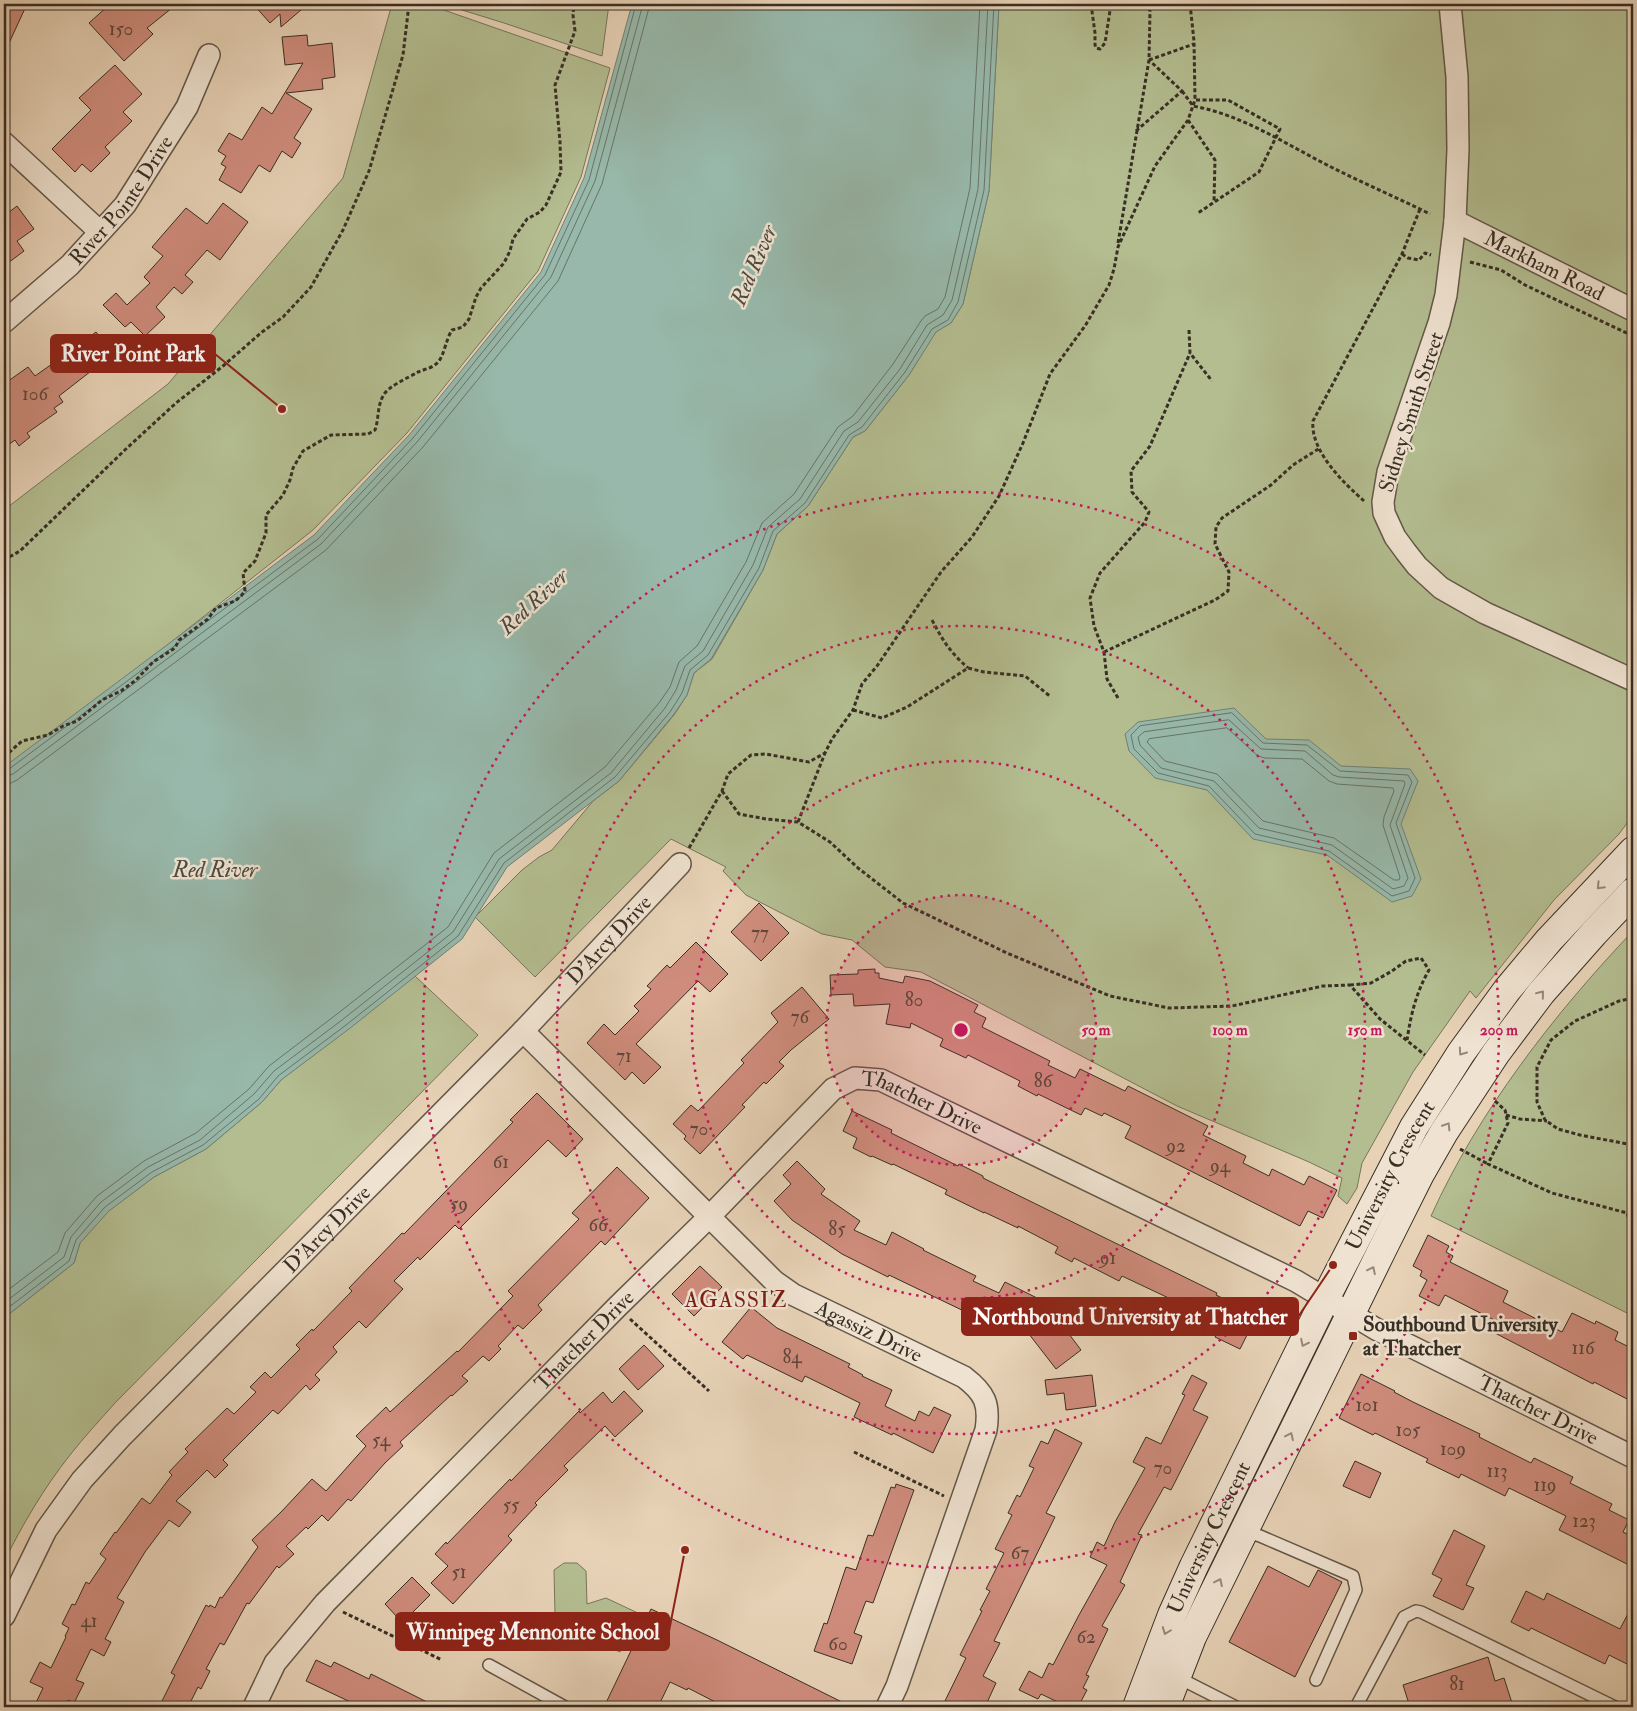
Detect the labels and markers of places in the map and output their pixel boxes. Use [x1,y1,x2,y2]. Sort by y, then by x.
callout: River Point Park [51,335,215,372]
centre of rings [952,1021,970,1039]
callout: Northbound University at Thatcher [962,1298,1298,1335]
place label: Southbound University at Thatcher [1363,1311,1558,1362]
marker: Southbound University at Thatcher [1347,1330,1359,1342]
callout: Winnipeg Mennonite School [396,1613,669,1650]

